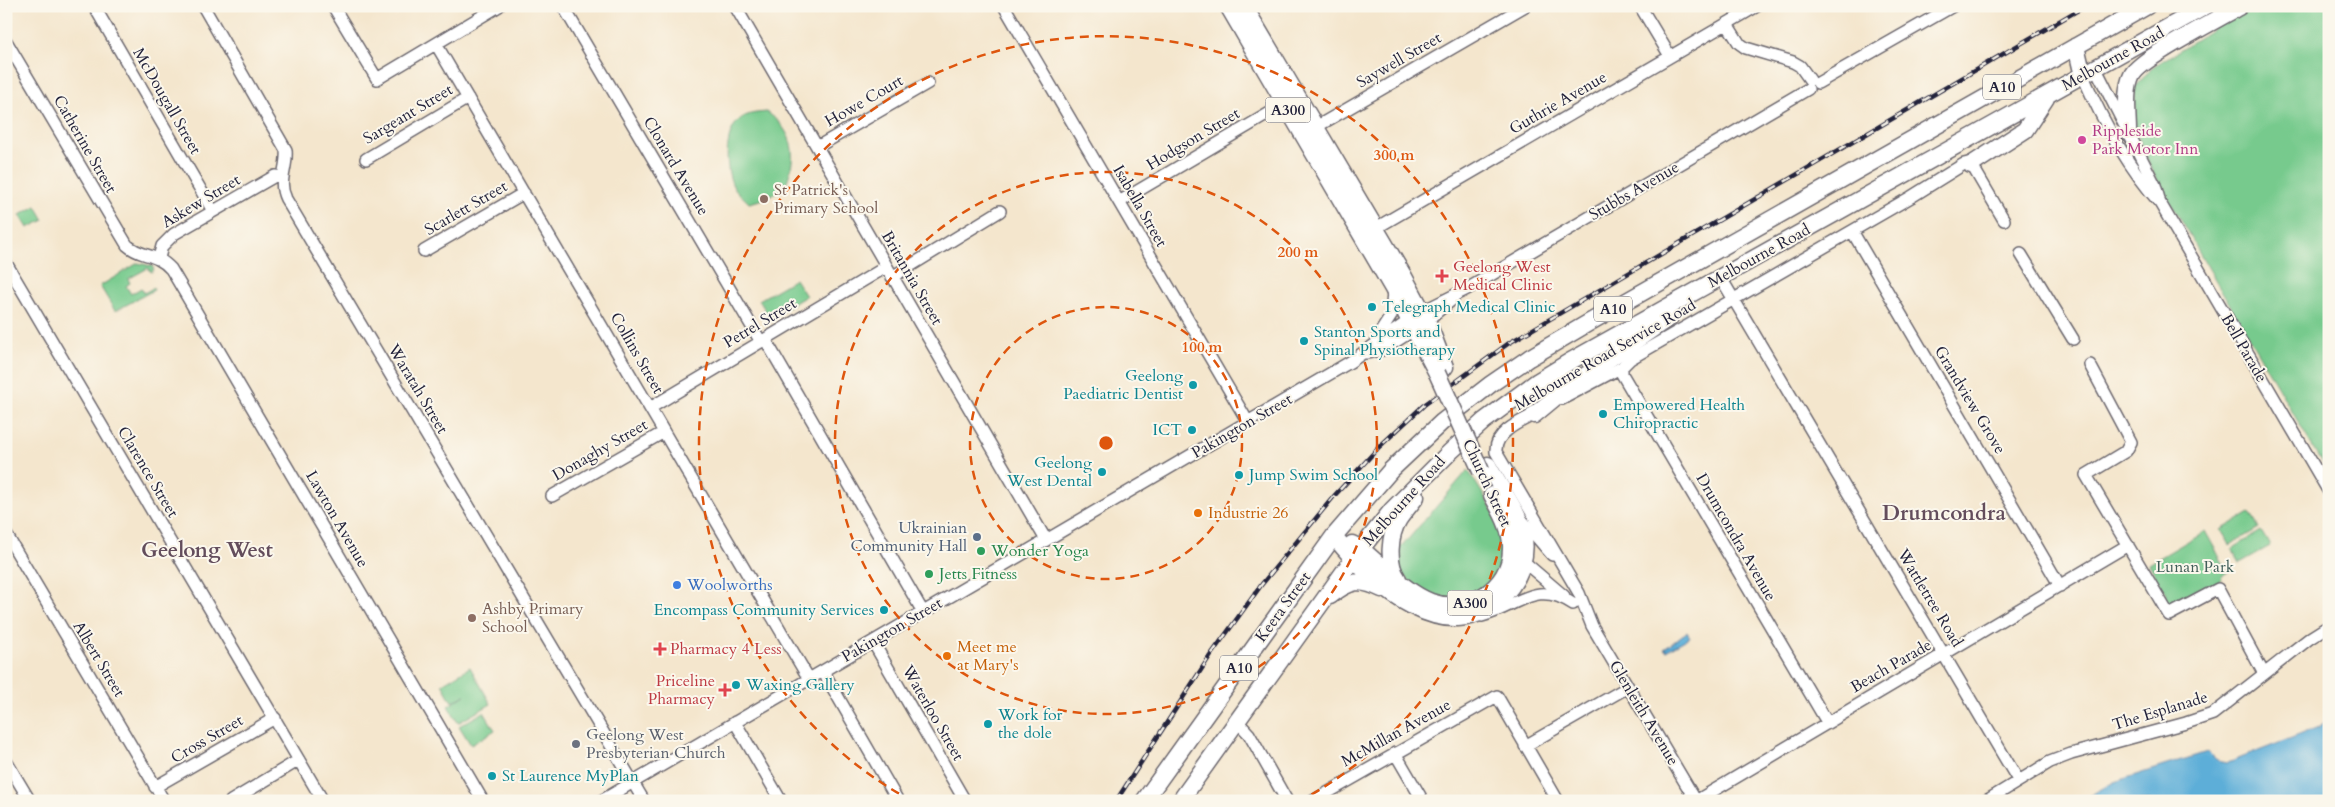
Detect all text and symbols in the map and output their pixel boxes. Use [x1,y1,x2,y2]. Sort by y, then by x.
street label: Melbourne Road [2058,21,2169,96]
street label: Saywell Street [1353,27,1445,93]
street label: McDougall Street [128,44,206,158]
street label: Guthrie Avenue [1505,66,1611,140]
street label: Howe Court [821,70,907,132]
road number: A10 [1983,74,2021,100]
street label: Sargeant Street [359,79,457,149]
street label: Catherine Street [48,91,122,197]
road number: A300 [1266,98,1310,122]
street label: Hodgson Street [1142,102,1244,176]
street label: Clonard Avenue [638,113,714,219]
place label: Rippleside Park Motor Inn [2092,120,2198,160]
marker: Rippleside Park Motor Inn [2076,134,2088,146]
text: 300 m [1374,145,1415,165]
street label: Stubbs Avenue [1585,156,1683,226]
street label: Isabella Street [1108,161,1172,251]
street label: Askew Street [158,169,244,233]
street label: Scarlett Street [421,175,511,241]
place label: St Patrick's Primary School [774,179,878,219]
marker: St Patrick's Primary School [758,193,770,205]
street label: Melbourne Road [1704,218,1815,293]
street label: Britannia Street [876,227,948,329]
text: 200 m [1278,242,1319,262]
place label: Geelong West Medical Clinic [1453,256,1553,296]
marker: Geelong West Medical Clinic [1435,269,1449,283]
street label: Petrel Street [719,293,801,353]
street label: Melbourne Road Service Road [1510,294,1700,416]
place label: Telegraph Medical Clinic [1382,296,1555,318]
road number: A10 [1594,296,1632,322]
marker: Telegraph Medical Clinic [1366,301,1378,313]
street label: Collins Street [605,308,669,398]
street label: Bell Parade [2216,310,2272,386]
place label: Stanton Sports and Spinal Physiotherapy [1314,321,1456,361]
marker: Stanton Sports and Spinal Physiotherapy [1298,335,1310,347]
text: 100 m [1182,337,1223,357]
street label: Waratah Street [382,339,453,438]
street label: Grandview Grove [1929,342,2011,458]
place label: Geelong Paediatric Dentist [1063,365,1183,405]
marker: Geelong Paediatric Dentist [1187,379,1199,391]
street label: Pakington Street [1188,388,1296,464]
place label: Empowered Health Chiropractic [1613,394,1745,434]
marker: Empowered Health Chiropractic [1597,408,1609,420]
street label: Donaghy Street [548,414,652,486]
place label: ICT [1153,419,1182,441]
street label: Clarence Street [112,422,184,522]
marker: ICT [1186,424,1198,436]
centre of rings [1097,434,1115,452]
street label: Church Street [1457,436,1517,530]
street label: Melbourne Road [1358,451,1451,551]
place label: Geelong West Dental [1006,452,1092,492]
place label: Jump Swim School [1247,464,1378,486]
marker: Geelong West Dental [1096,466,1108,478]
street label: Lawton Avenue [300,467,374,571]
marker: Jump Swim School [1233,469,1245,481]
street label: Drumcondra Avenue [1691,469,1781,605]
district label: Drumcondra [1882,499,2006,528]
place label: Industrie 26 [1208,502,1289,524]
marker: Industrie 26 [1192,507,1204,519]
place label: Ukrainian Community Hall [850,517,967,557]
marker: Ukrainian Community Hall [971,531,983,543]
district label: Geelong West [141,536,274,565]
place label: Wonder Yoga [990,540,1089,562]
street label: Wattletree Road [1891,544,1968,652]
marker: Wonder Yoga [975,545,987,557]
park label: Lunan Park [2156,556,2235,578]
place label: Jetts Fitness [937,563,1017,585]
street label: Keera Street [1250,567,1316,647]
marker: Jetts Fitness [923,568,935,580]
place label: Woolworths [686,574,773,596]
marker: Woolworths [671,579,683,591]
road number: A300 [1448,590,1492,616]
street label: Pakington Street [838,592,946,668]
place label: Ashby Primary School [482,598,584,638]
place label: Encompass Community Services [653,599,874,621]
marker: Encompass Community Services [878,604,890,616]
marker: Ashby Primary School [466,612,478,624]
street label: Albert Street [68,617,130,701]
street label: Beach Parade [1846,634,1936,698]
place label: Meet me at Mary's [957,636,1019,676]
place label: Pharmacy 4 Less [670,638,782,660]
marker: Pharmacy 4 Less [654,643,666,655]
marker: Meet me at Mary's [941,650,953,662]
road number: A10 [1220,656,1258,680]
street label: Glenleith Avenue [1604,656,1684,770]
street label: Waterloo Street [896,660,969,765]
place label: Priceline Pharmacy [648,670,716,710]
place label: Waxing Gallery [745,674,855,696]
marker: Waxing Gallery [730,679,742,691]
marker: Priceline Pharmacy [719,684,731,696]
street label: The Esplanade [2110,686,2210,736]
street label: McMillan Avenue [1337,694,1455,772]
place label: Work for the dole [997,704,1063,744]
street label: Cross Street [167,709,247,769]
marker: Work for the dole [982,718,994,730]
place label: Geelong West Presbyterian Church [586,724,726,764]
marker: Geelong West Presbyterian Church [570,738,582,750]
place label: St Laurence MyPlan [502,765,639,787]
marker: St Laurence MyPlan [486,770,498,782]

